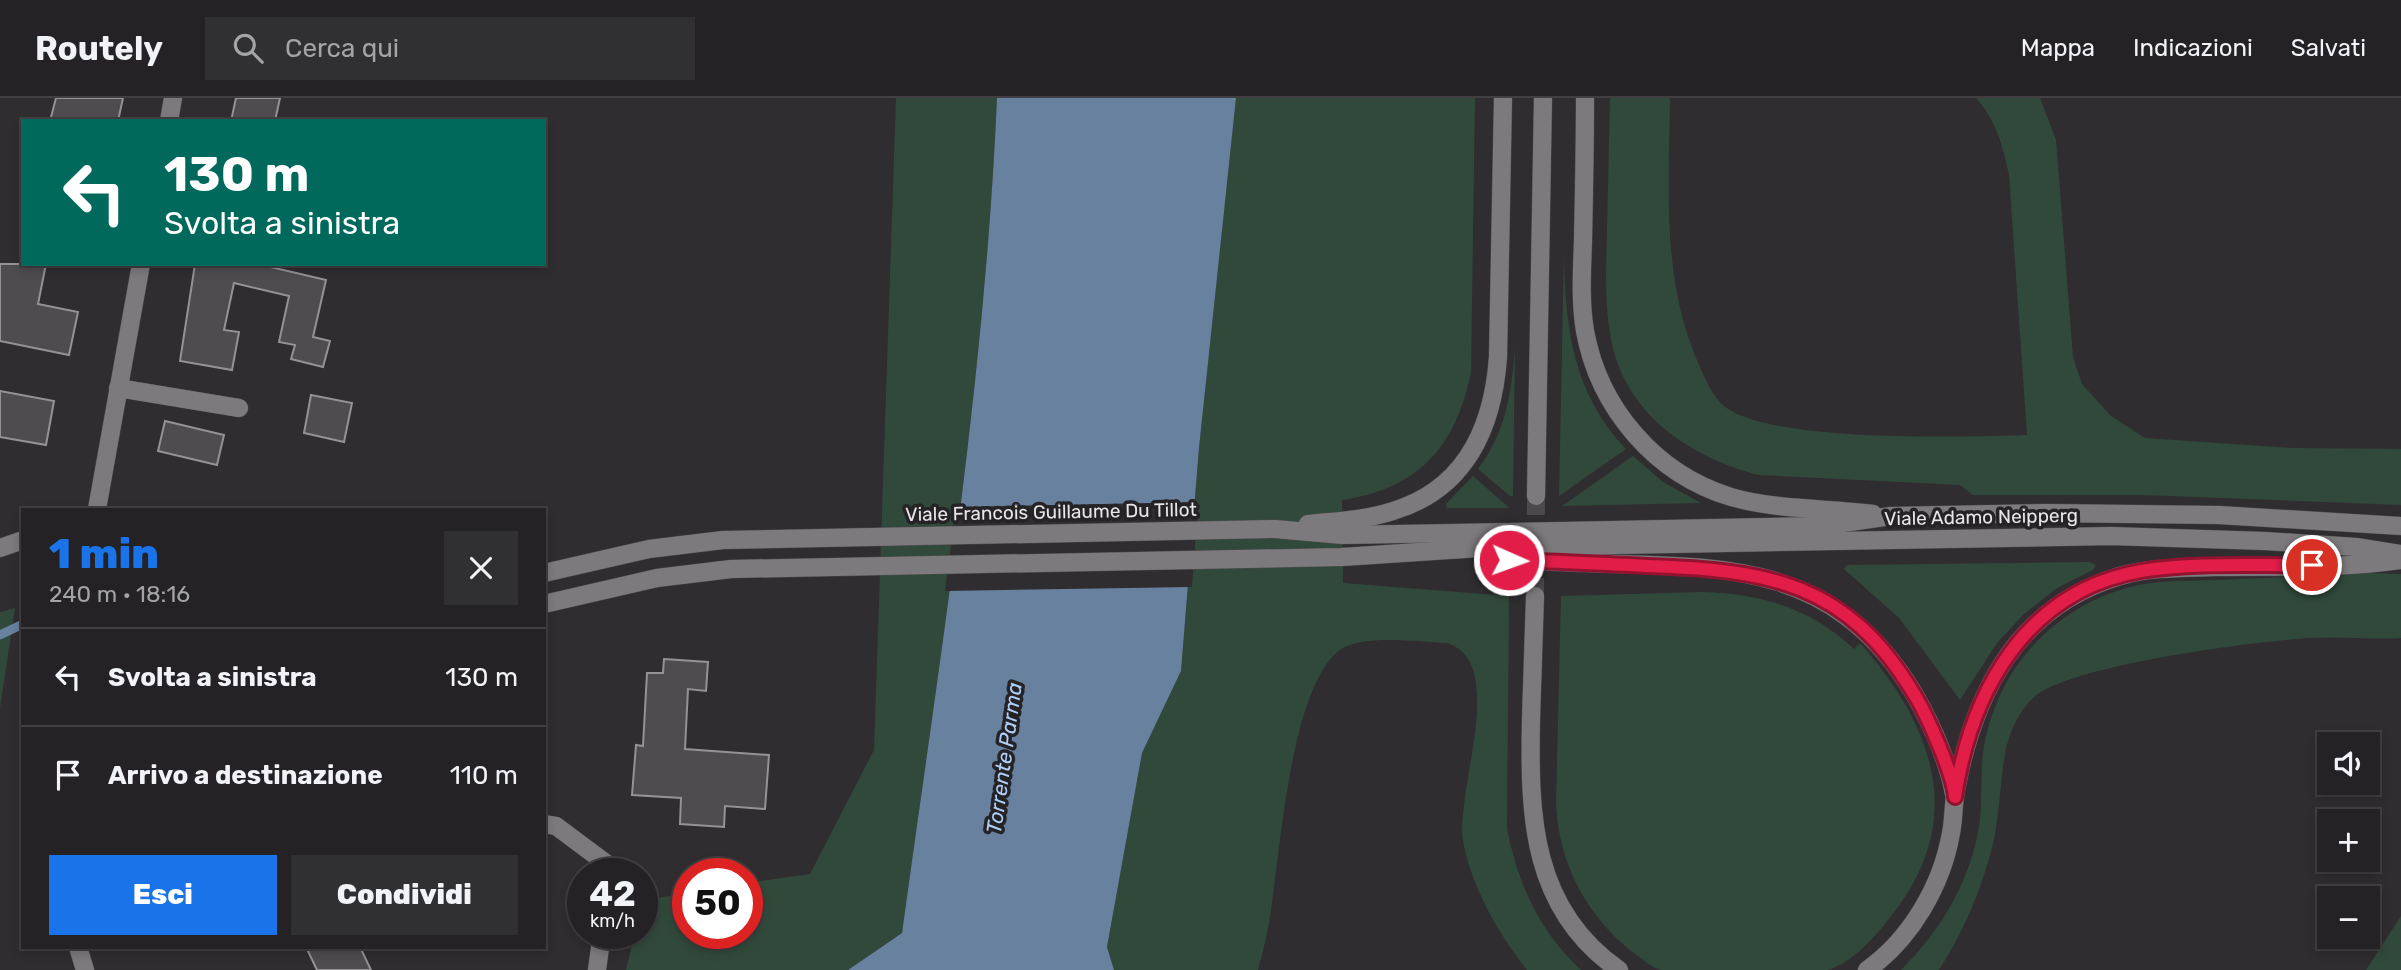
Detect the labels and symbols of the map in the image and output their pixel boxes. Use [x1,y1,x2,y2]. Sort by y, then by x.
street label: Viale Francois Guillaume Du Tillot [905,498,1198,526]
street label: Viale Adamo Neipperg [1884,504,2078,530]
position arrow [1472,523,1546,597]
pin [2282,535,2342,595]
water label: Torrente Parma [981,681,1027,835]
speed limit sign: 50 [672,858,763,949]

